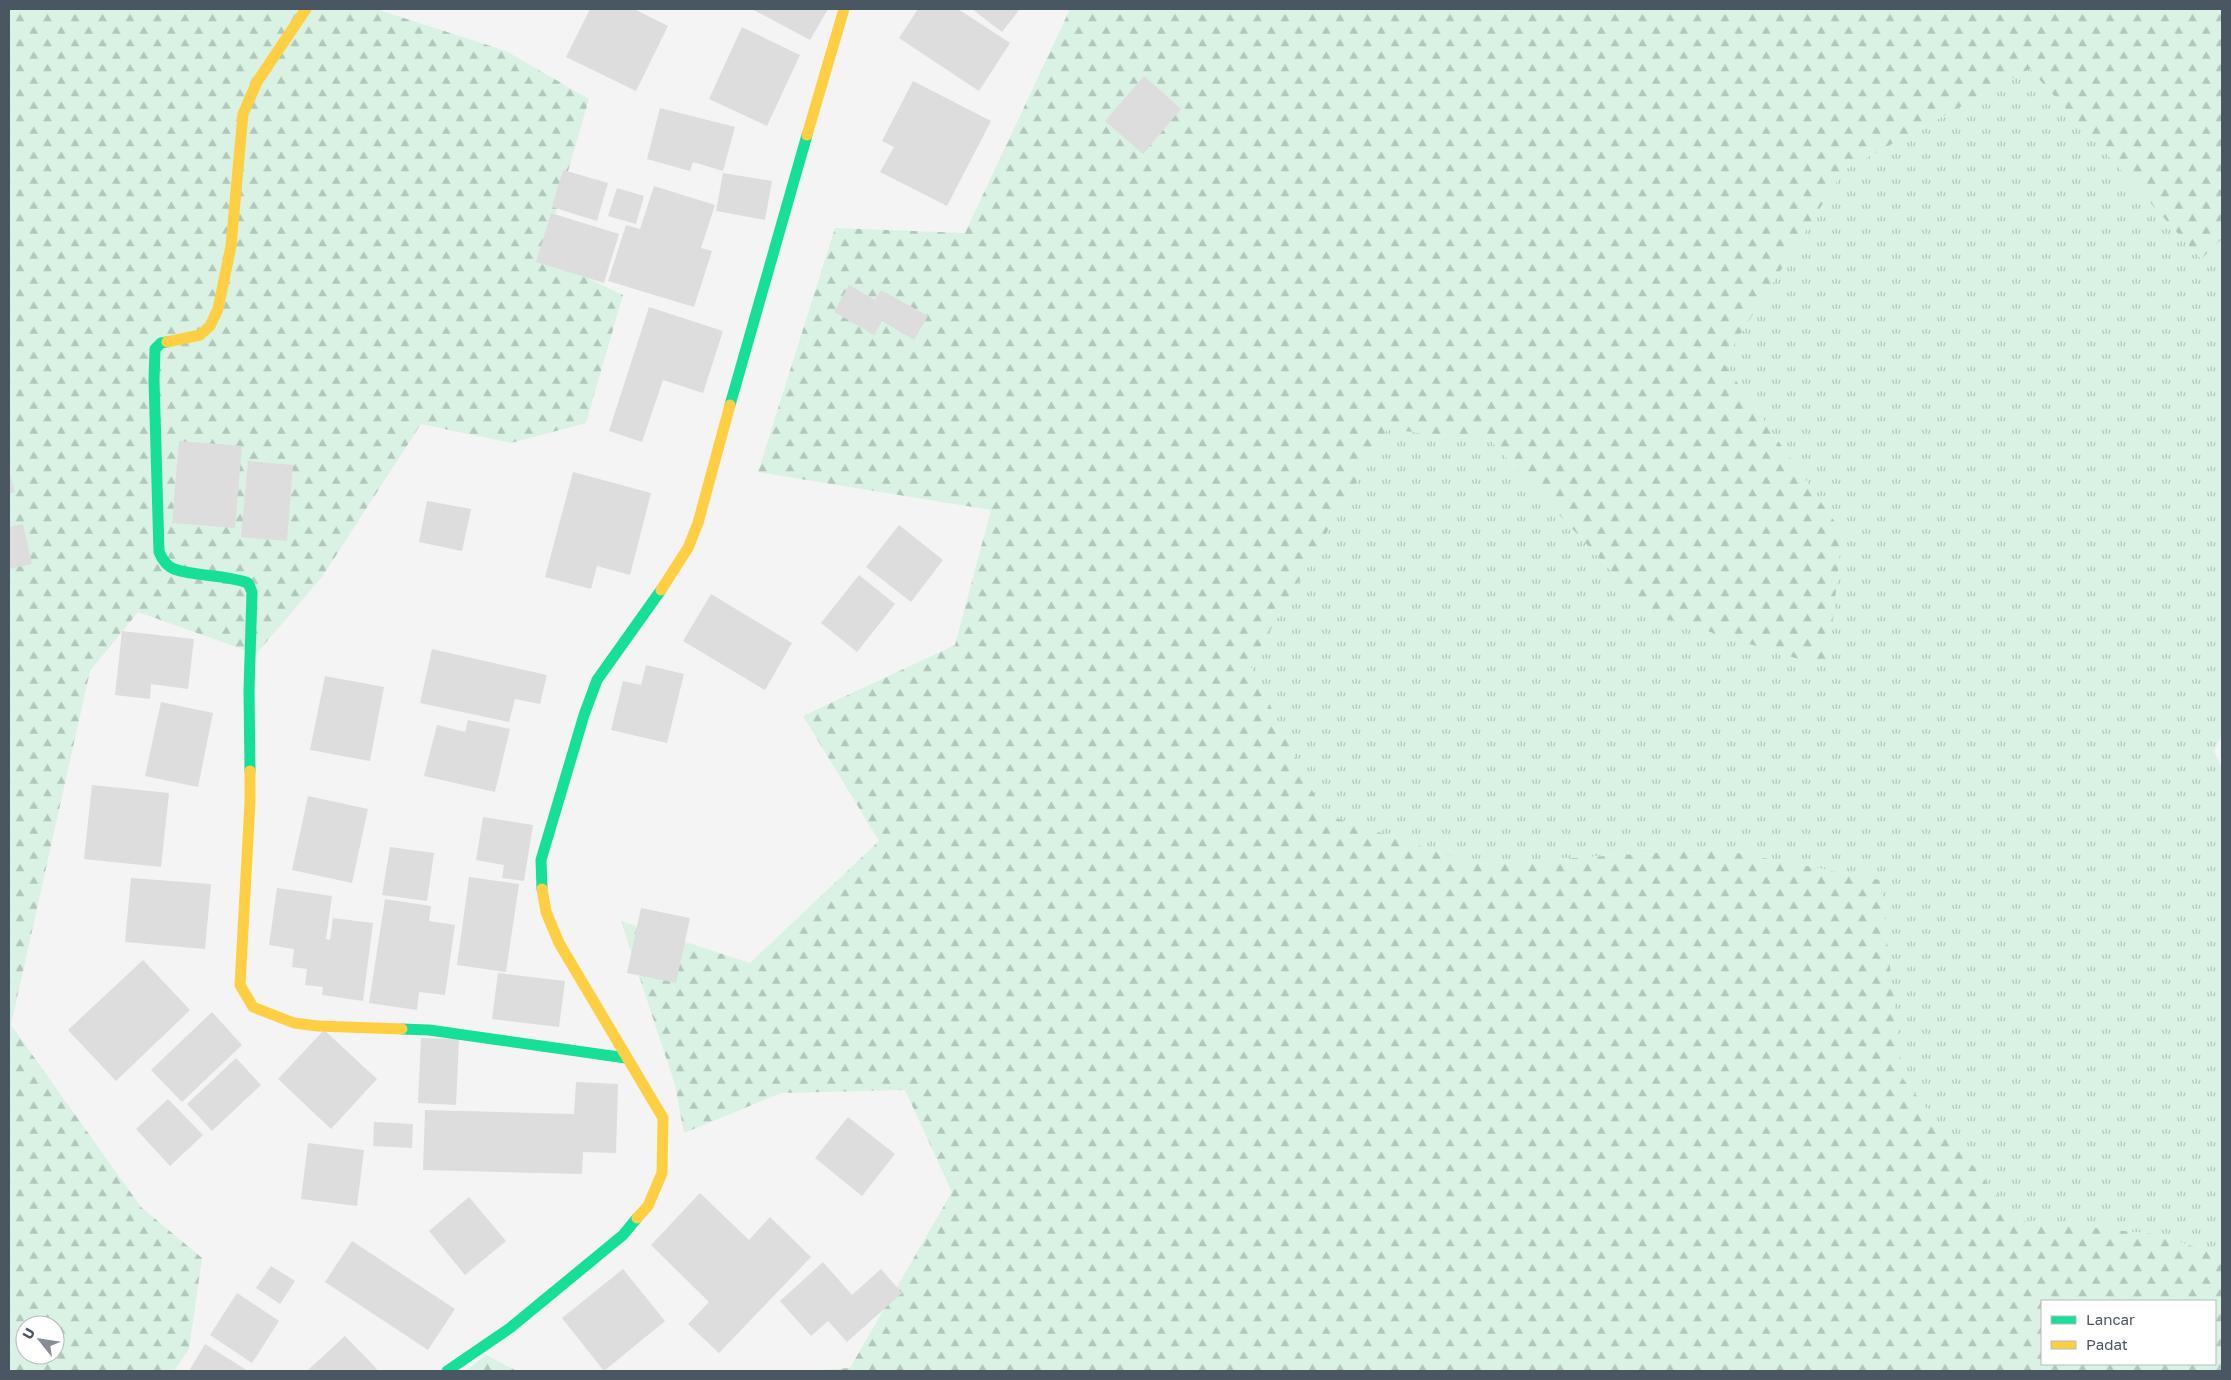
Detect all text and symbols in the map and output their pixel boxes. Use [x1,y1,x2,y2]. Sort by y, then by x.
legend [2041,1300,2216,1365]
text: Lancar [2086,1310,2135,1328]
north arrow [15,1315,65,1365]
text: U [18,1325,38,1342]
text: Padat [2086,1335,2128,1353]

